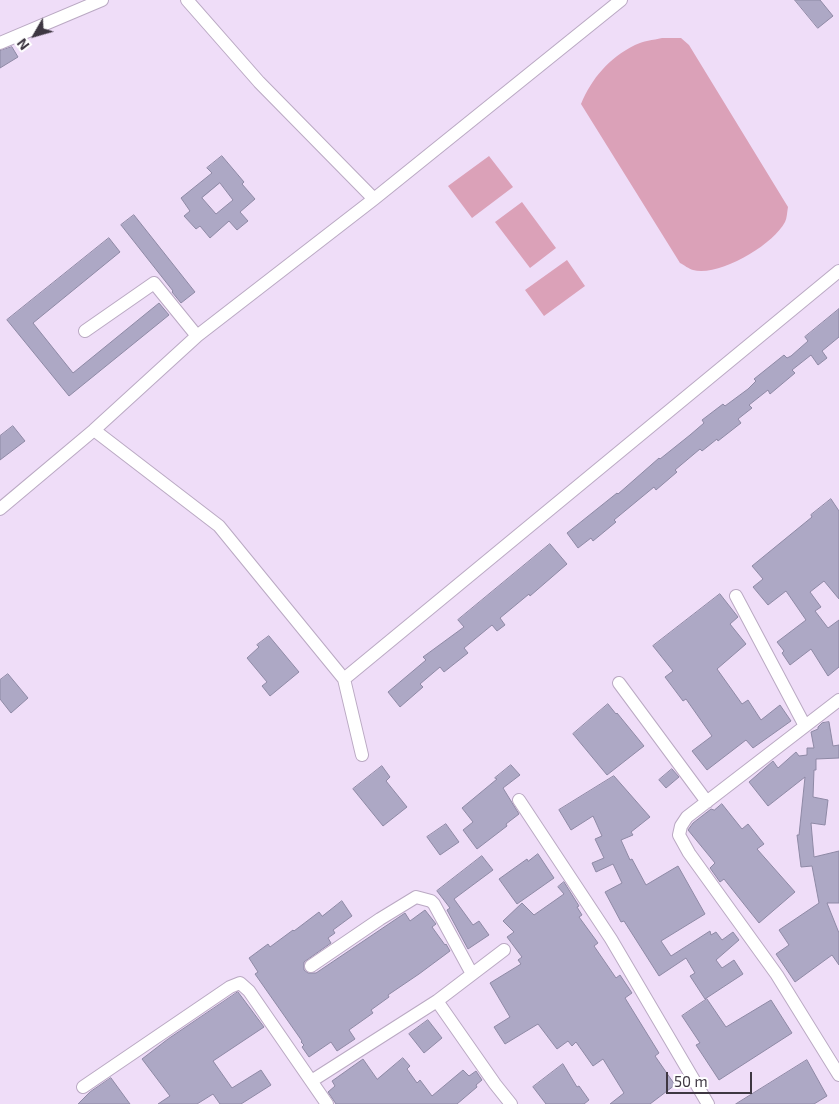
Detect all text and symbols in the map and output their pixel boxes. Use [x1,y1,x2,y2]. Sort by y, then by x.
north arrow [10,10,60,60]
text: N [13,35,33,54]
scale bar [669,1062,755,1094]
text: 50 m [674,1072,708,1090]

